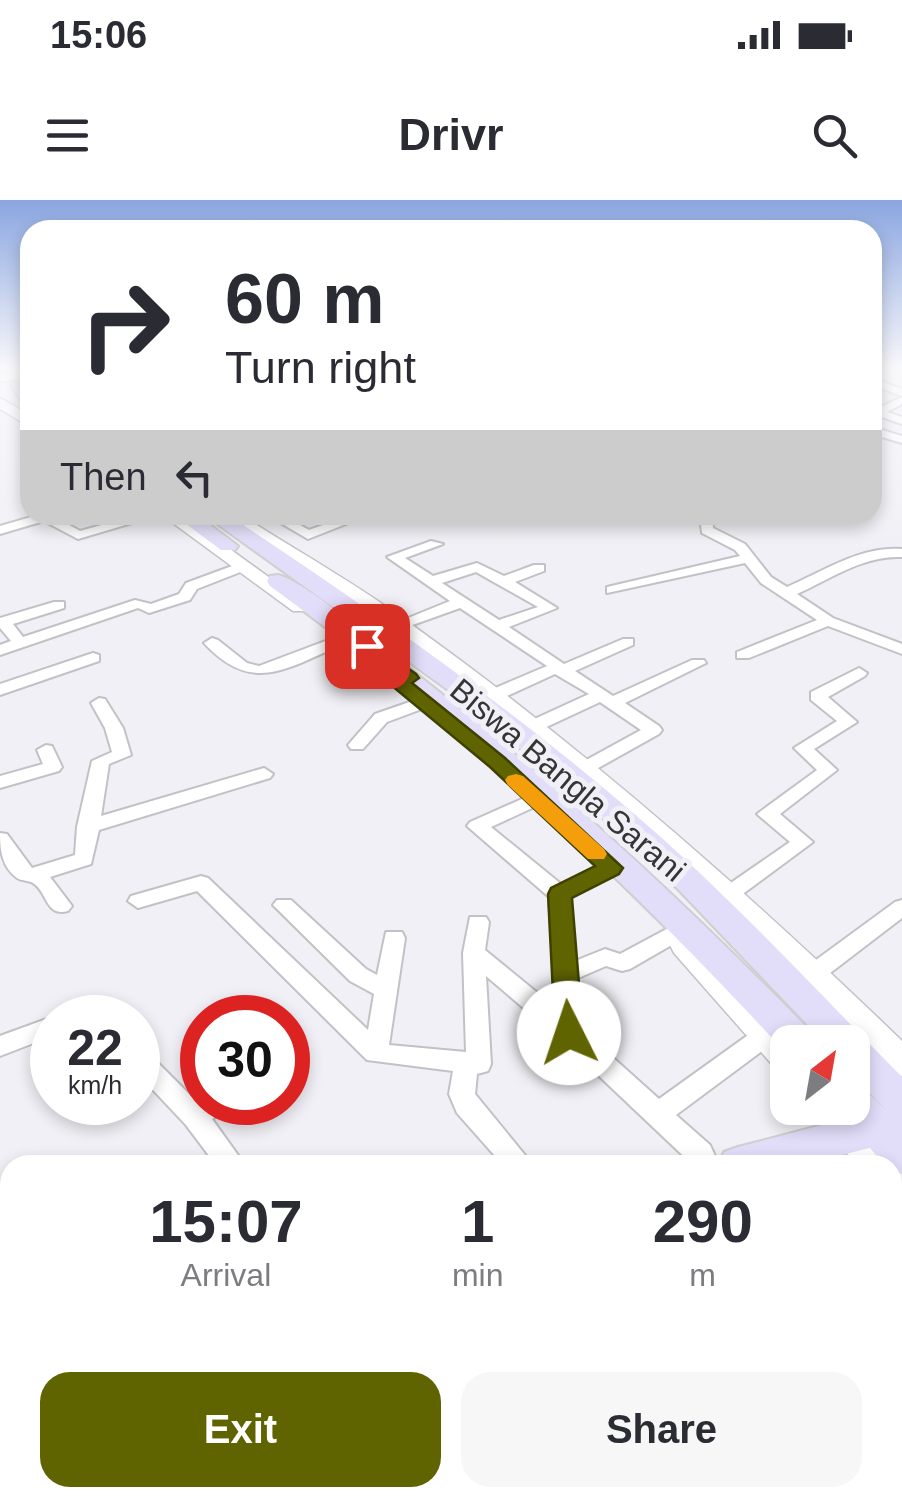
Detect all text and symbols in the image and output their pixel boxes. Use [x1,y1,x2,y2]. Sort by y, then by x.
text: 15:06 [50,14,147,56]
icon: menu [40,108,95,163]
icon: search [807,108,862,163]
text: Drivr [398,109,504,160]
icon: right [60,260,190,390]
text: 60 m [225,260,385,338]
text: Turn right [225,342,416,393]
icon: left [167,450,222,505]
text: Then [60,456,147,498]
pin [325,604,410,689]
icon: arrive [340,619,395,674]
street label: Biswa Bangla Sarani [443,671,693,889]
position arrow [517,981,621,1085]
speed limit sign: 30 [180,995,310,1125]
text: 22 [67,1020,123,1076]
north arrow [770,1025,870,1125]
map controls [770,1025,870,1125]
text: km/h [68,1071,122,1099]
text: 15:07 [149,1188,303,1255]
text: 1 [461,1188,494,1255]
text: 290 [653,1188,753,1255]
text: Arrival [181,1257,271,1293]
text: min [452,1257,503,1293]
text: m [689,1257,716,1293]
button: Exit [40,1372,441,1487]
button: Share [461,1372,862,1487]

